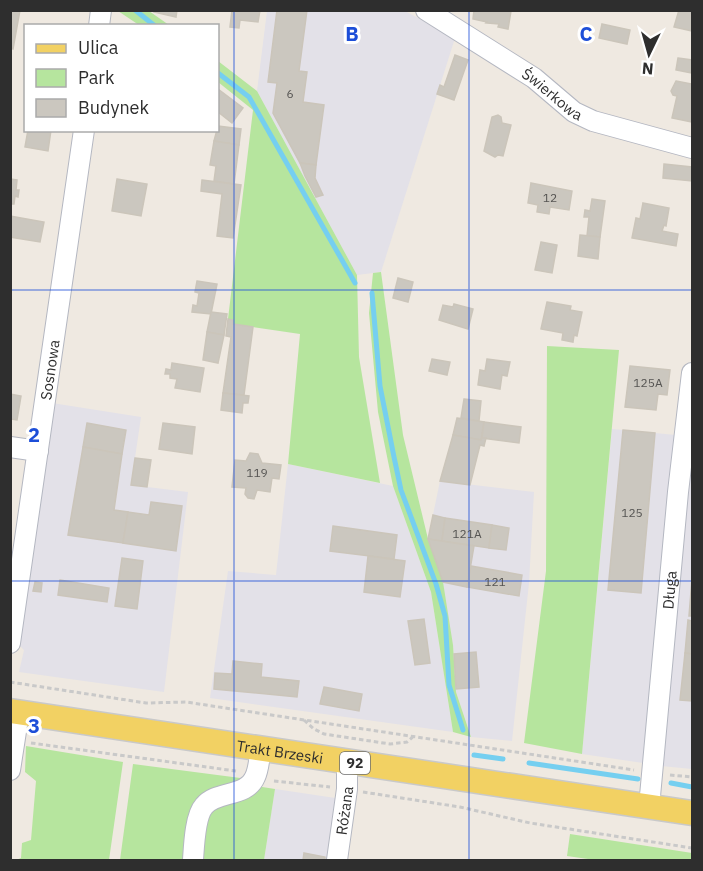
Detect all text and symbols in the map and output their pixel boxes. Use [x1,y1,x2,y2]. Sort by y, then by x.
text: B [345,20,359,47]
text: C [579,20,593,47]
legend [24,24,219,132]
north arrow [619,24,679,84]
text: Ulica [78,36,119,59]
text: N [641,58,654,79]
street label: Świerkowa [519,63,586,124]
text: Park [78,66,115,89]
house number: 6 [286,86,294,101]
text: Budynek [78,96,150,119]
house number: 12 [543,190,557,205]
street label: Sosnowa [36,338,63,401]
house number: 125A [633,375,663,390]
text: 2 [28,421,40,448]
house number: 119 [246,465,268,480]
house number: 125 [621,505,643,520]
house number: 121A [452,526,482,541]
street label: Długa [658,570,680,610]
house number: 121 [484,574,506,589]
text: 3 [28,712,40,739]
street label: Trakt Brzeski [235,736,325,767]
road number: 92 [340,752,370,774]
street label: Różana [331,785,357,836]

